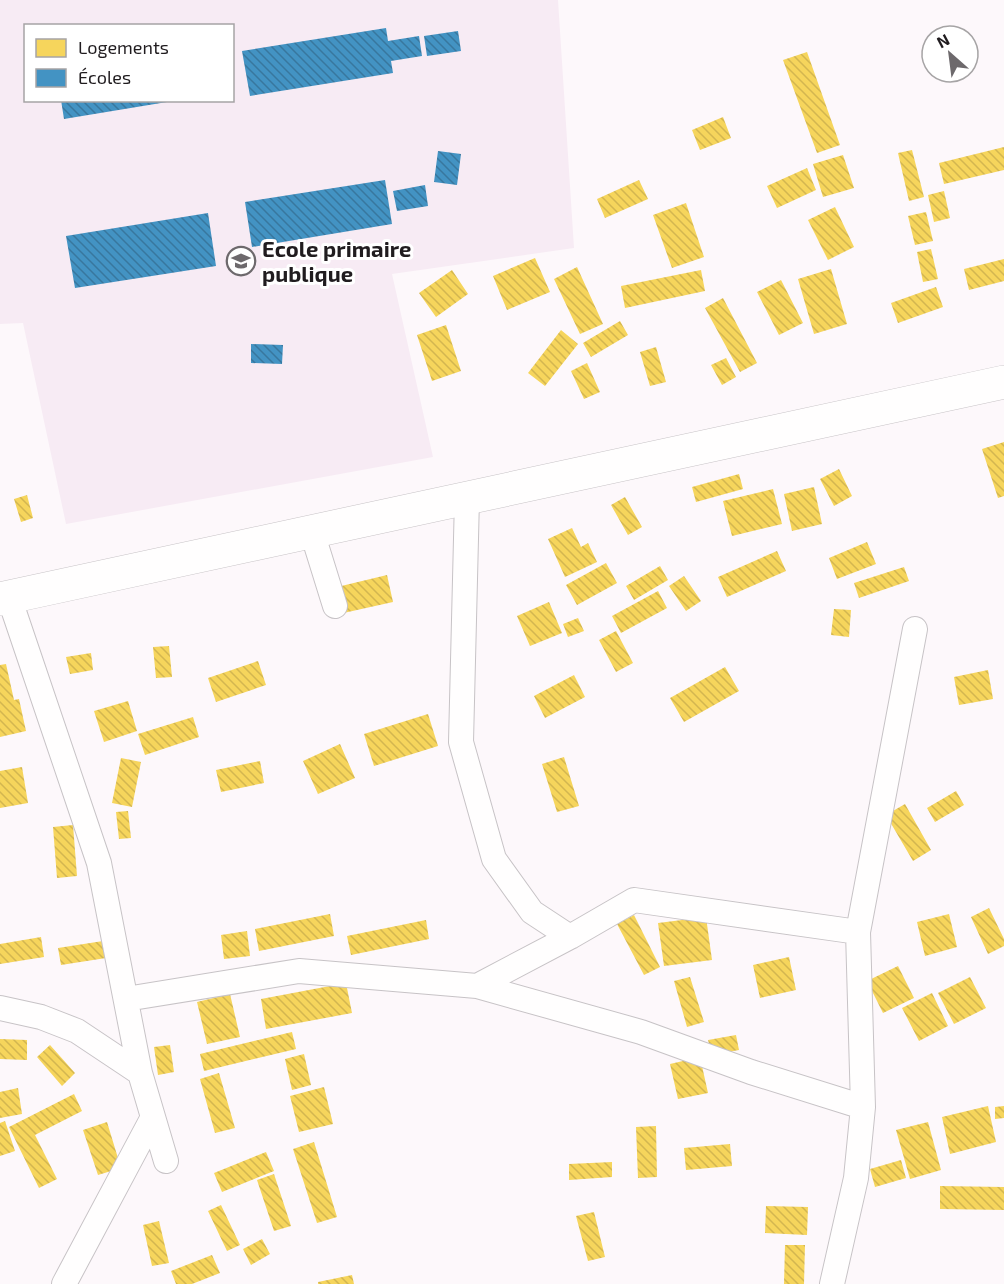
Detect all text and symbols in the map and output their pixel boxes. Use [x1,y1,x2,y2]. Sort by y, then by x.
legend [24,24,234,102]
north arrow [920,24,980,84]
text: N [933,29,952,51]
text: Logements [78,36,169,58]
text: Écoles [78,66,131,88]
place label: Ecole primaire publique [262,235,411,286]
school or university icon: Ecole primaire publique [225,245,257,277]

